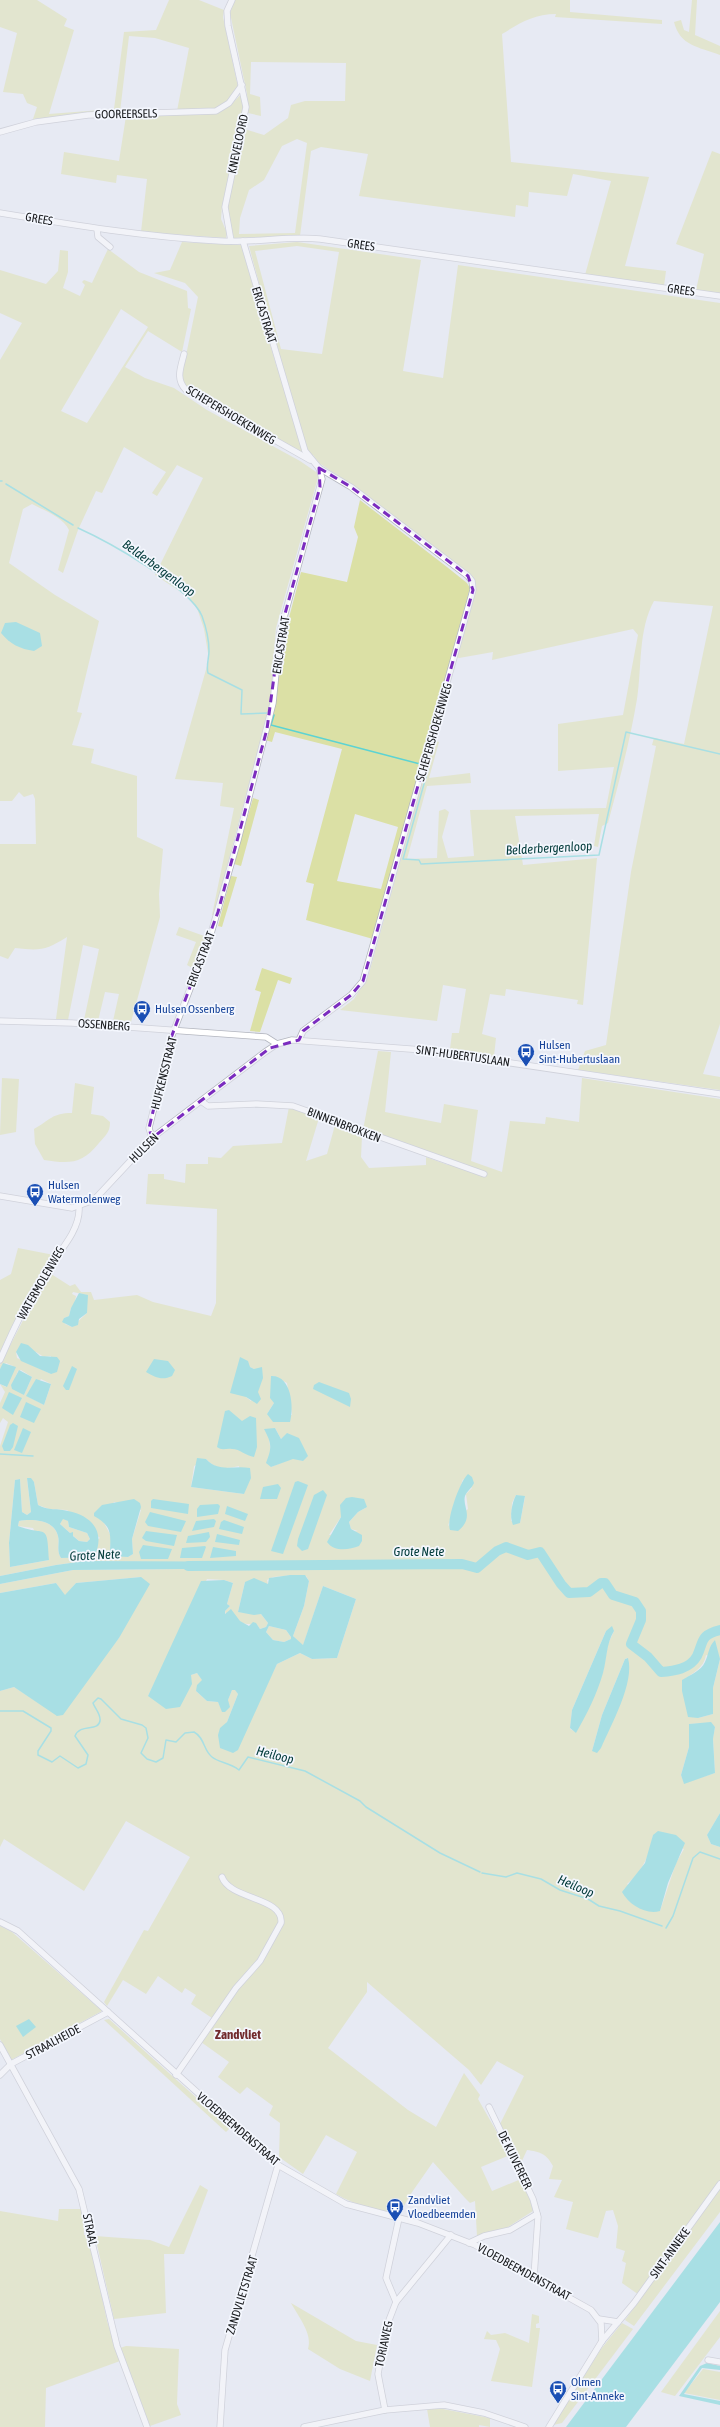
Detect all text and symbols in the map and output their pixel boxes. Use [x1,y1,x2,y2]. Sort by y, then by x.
street label: GOOREERSELS [95,106,157,122]
street label: KNEVELOORD [225,113,251,175]
street label: GREES [24,210,54,228]
street label: GREES [346,236,376,254]
street label: GREES [666,281,696,299]
street label: ERICASTRAAT [249,285,279,346]
street label: SCHEPERSHOEKENWEG [184,383,278,447]
water label: Belderbergenloop [120,537,198,599]
street label: ERICASTRAAT [270,614,293,675]
street label: SCHEPERSHOEKENWEG [413,681,455,783]
water label: Belderbergenloop [505,838,593,858]
street label: ERICASTRAAT [184,929,218,989]
bus stop icon: Hulsen Ossenberg [132,999,152,1024]
place label: Hulsen Ossenberg [155,1002,235,1016]
street label: OSSENBERG [77,1016,131,1034]
street label: HUFKENSSTRAAT [148,1034,180,1111]
place label: Hulsen Sint-Hubertuslaan [539,1038,620,1066]
street label: SINT-HUBERTUSLAAN [415,1042,511,1070]
bus stop icon: Hulsen Sint-Hubertuslaan [516,1042,536,1067]
street label: BINNENBROKKEN [305,1105,383,1145]
street label: HULSEN [126,1130,162,1166]
place label: Hulsen Watermolenweg [48,1178,121,1206]
bus stop icon: Hulsen Watermolenweg [25,1182,45,1207]
street label: WATERMOLENWEG [14,1244,68,1322]
water label: Grote Nete [394,1544,445,1559]
water label: Grote Nete [69,1546,121,1564]
water label: Heiloop [255,1743,295,1767]
water label: Heiloop [556,1872,596,1900]
street label: STRAALHEIDE [23,2022,83,2062]
district label: Zandvliet [215,2027,261,2042]
street label: VLOEDBEEMDENSTRAAT [194,2089,283,2169]
street label: DE KUIVEREER [495,2129,535,2191]
place label: Zandvliet Vloedbeemden [408,2193,476,2221]
bus stop icon: Zandvliet Vloedbeemden [385,2197,405,2222]
street label: STRAAL [80,2213,100,2248]
street label: SINT-ANNEKE [647,2225,693,2281]
street label: VLOEDBEEMDENSTRAAT [475,2240,574,2304]
street label: ZANDVLIETSTRAAT [223,2253,261,2336]
street label: TORIAWEG [372,2320,396,2368]
place label: Olmen Sint-Anneke [571,2375,625,2403]
bus stop icon: Olmen Sint-Anneke [548,2379,568,2404]

